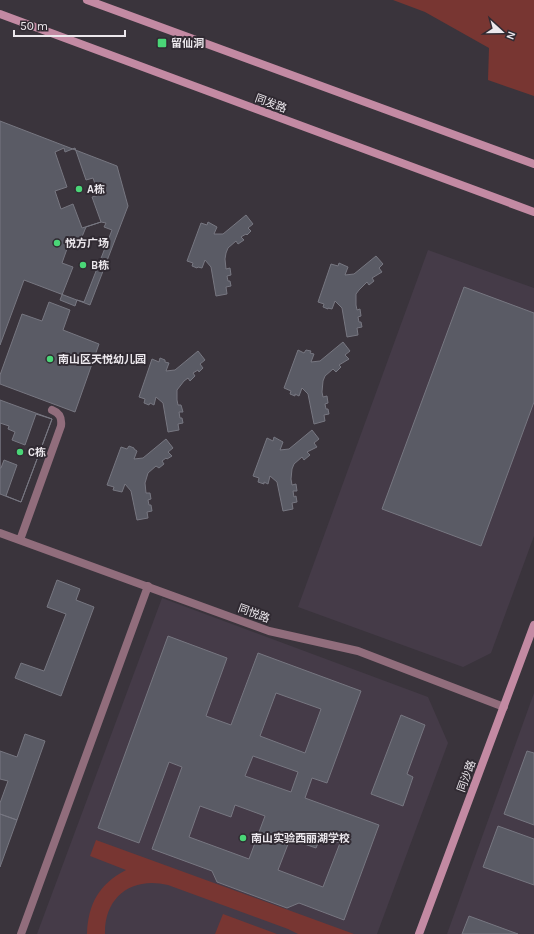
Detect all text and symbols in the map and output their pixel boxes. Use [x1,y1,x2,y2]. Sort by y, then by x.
scale bar [14,12,125,38]
north arrow [482,12,522,52]
text: 50 m [20,19,48,33]
text: N [503,29,518,41]
marker: 留仙洞 [156,37,168,49]
place label: 留仙洞 [171,37,204,50]
street label: 同发路 [253,92,289,115]
place label: A栋 [87,183,105,196]
marker: A栋 [74,184,84,194]
place label: 悦方广场 [65,237,109,250]
marker: 悦方广场 [52,238,62,248]
place label: B栋 [91,259,109,272]
marker: B栋 [78,260,88,270]
place label: 南山区天悦幼儿园 [58,353,146,366]
marker: 南山区天悦幼儿园 [45,354,55,364]
place label: C栋 [28,446,46,459]
marker: C栋 [15,447,25,457]
street label: 同悦路 [236,602,272,625]
street label: 同沙路 [455,758,478,794]
place label: 南山实验西丽湖学校 [251,832,350,845]
marker: 南山实验西丽湖学校 [238,833,248,843]

